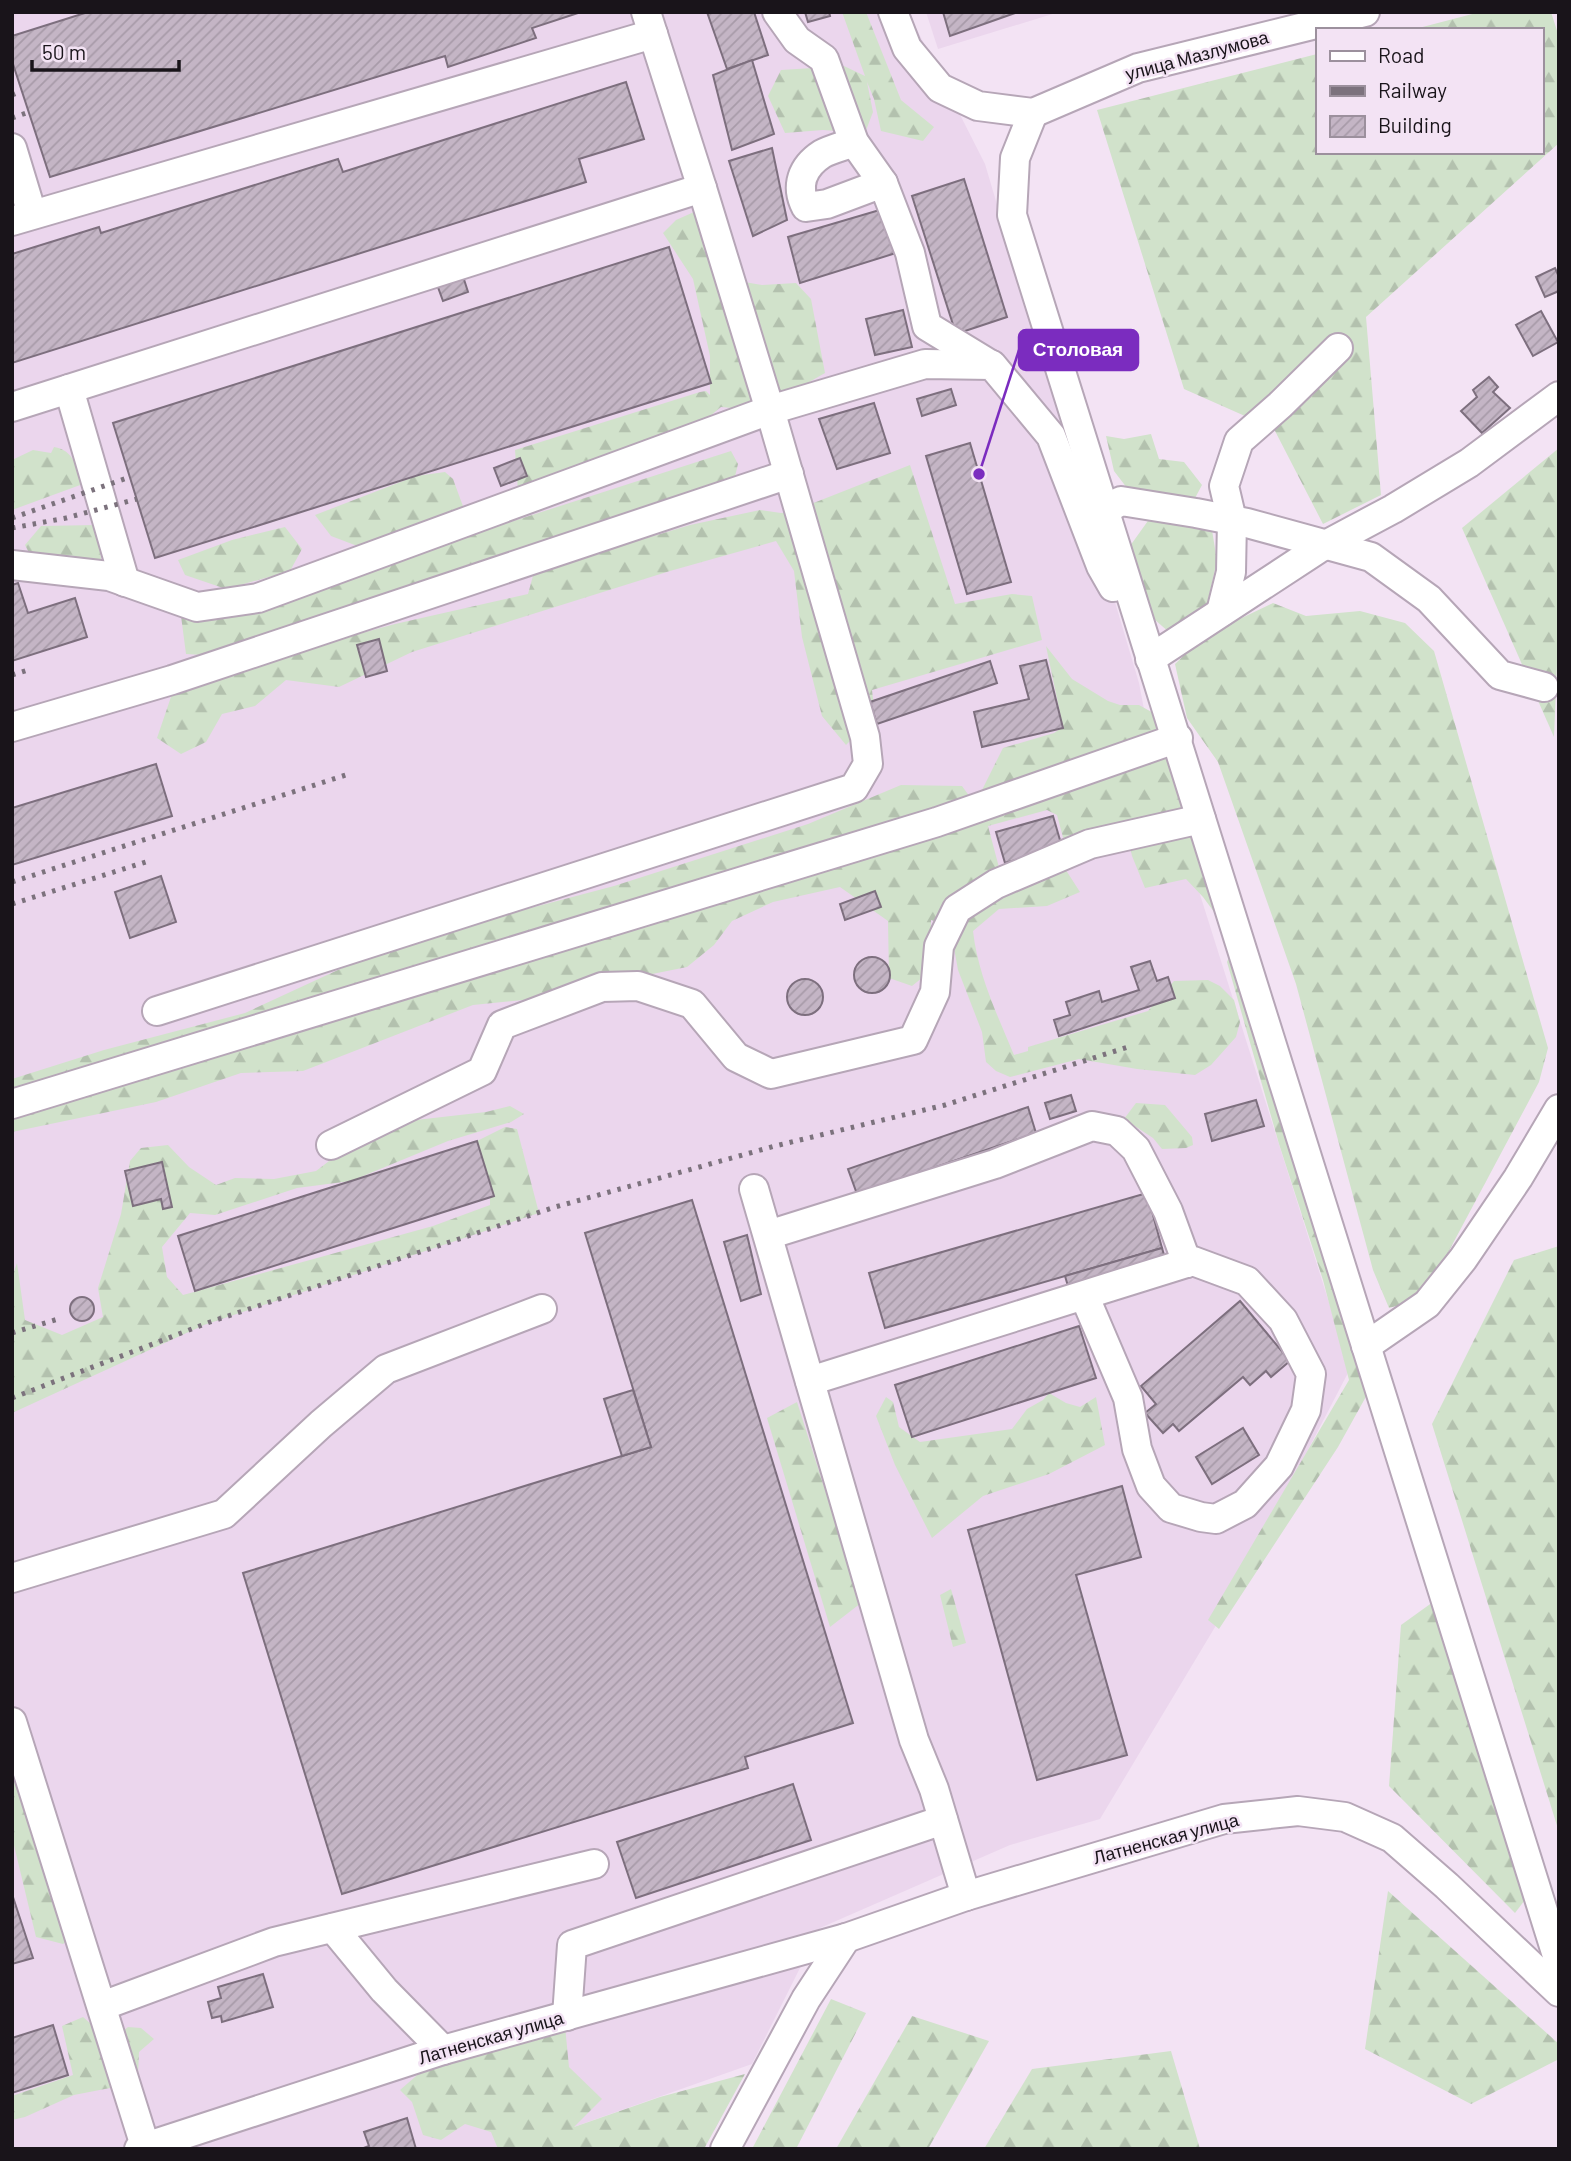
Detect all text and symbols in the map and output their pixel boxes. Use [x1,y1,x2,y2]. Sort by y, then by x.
street label: улица Мазлумова [1123,25,1272,85]
scale bar [32,28,178,72]
legend [1316,28,1543,154]
text: 50 m [42,39,86,64]
text: Road [1378,42,1424,67]
text: Railway [1378,77,1447,102]
text: Building [1378,112,1452,137]
callout: Столовая [1019,330,1138,370]
text: Столовая [1033,337,1123,360]
street label: Латненская улица [1091,1808,1242,1868]
street label: Латненская улица [416,2006,567,2068]

